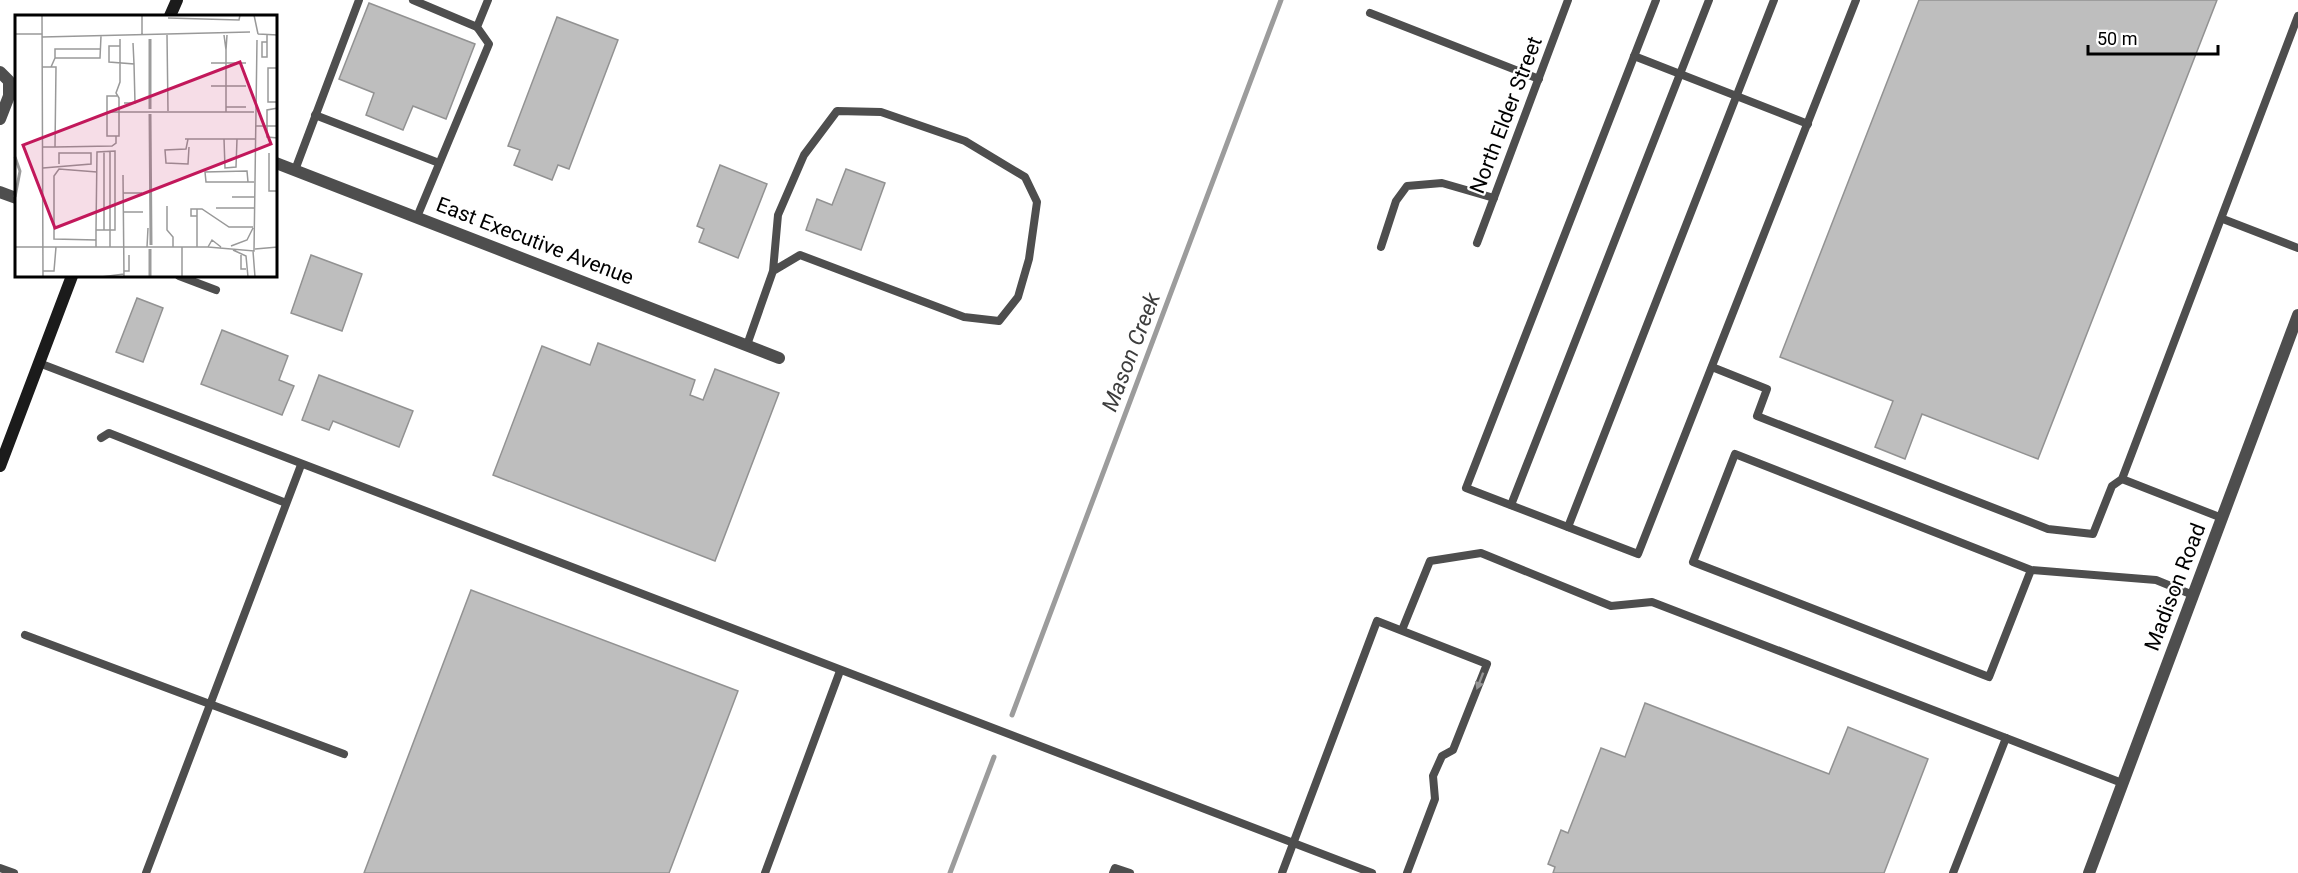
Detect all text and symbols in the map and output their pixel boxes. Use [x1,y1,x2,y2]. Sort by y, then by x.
inset map [15,15,278,278]
scale bar [2088,18,2218,56]
text: 50 m [2097,28,2137,49]
street label: North Elder Street [1465,33,1547,197]
street label: East Executive Avenue [433,192,637,290]
water label: Mason Creek [1097,288,1165,415]
street label: Madison Road [2140,520,2210,654]
one-way arrow [1475,673,1485,691]

